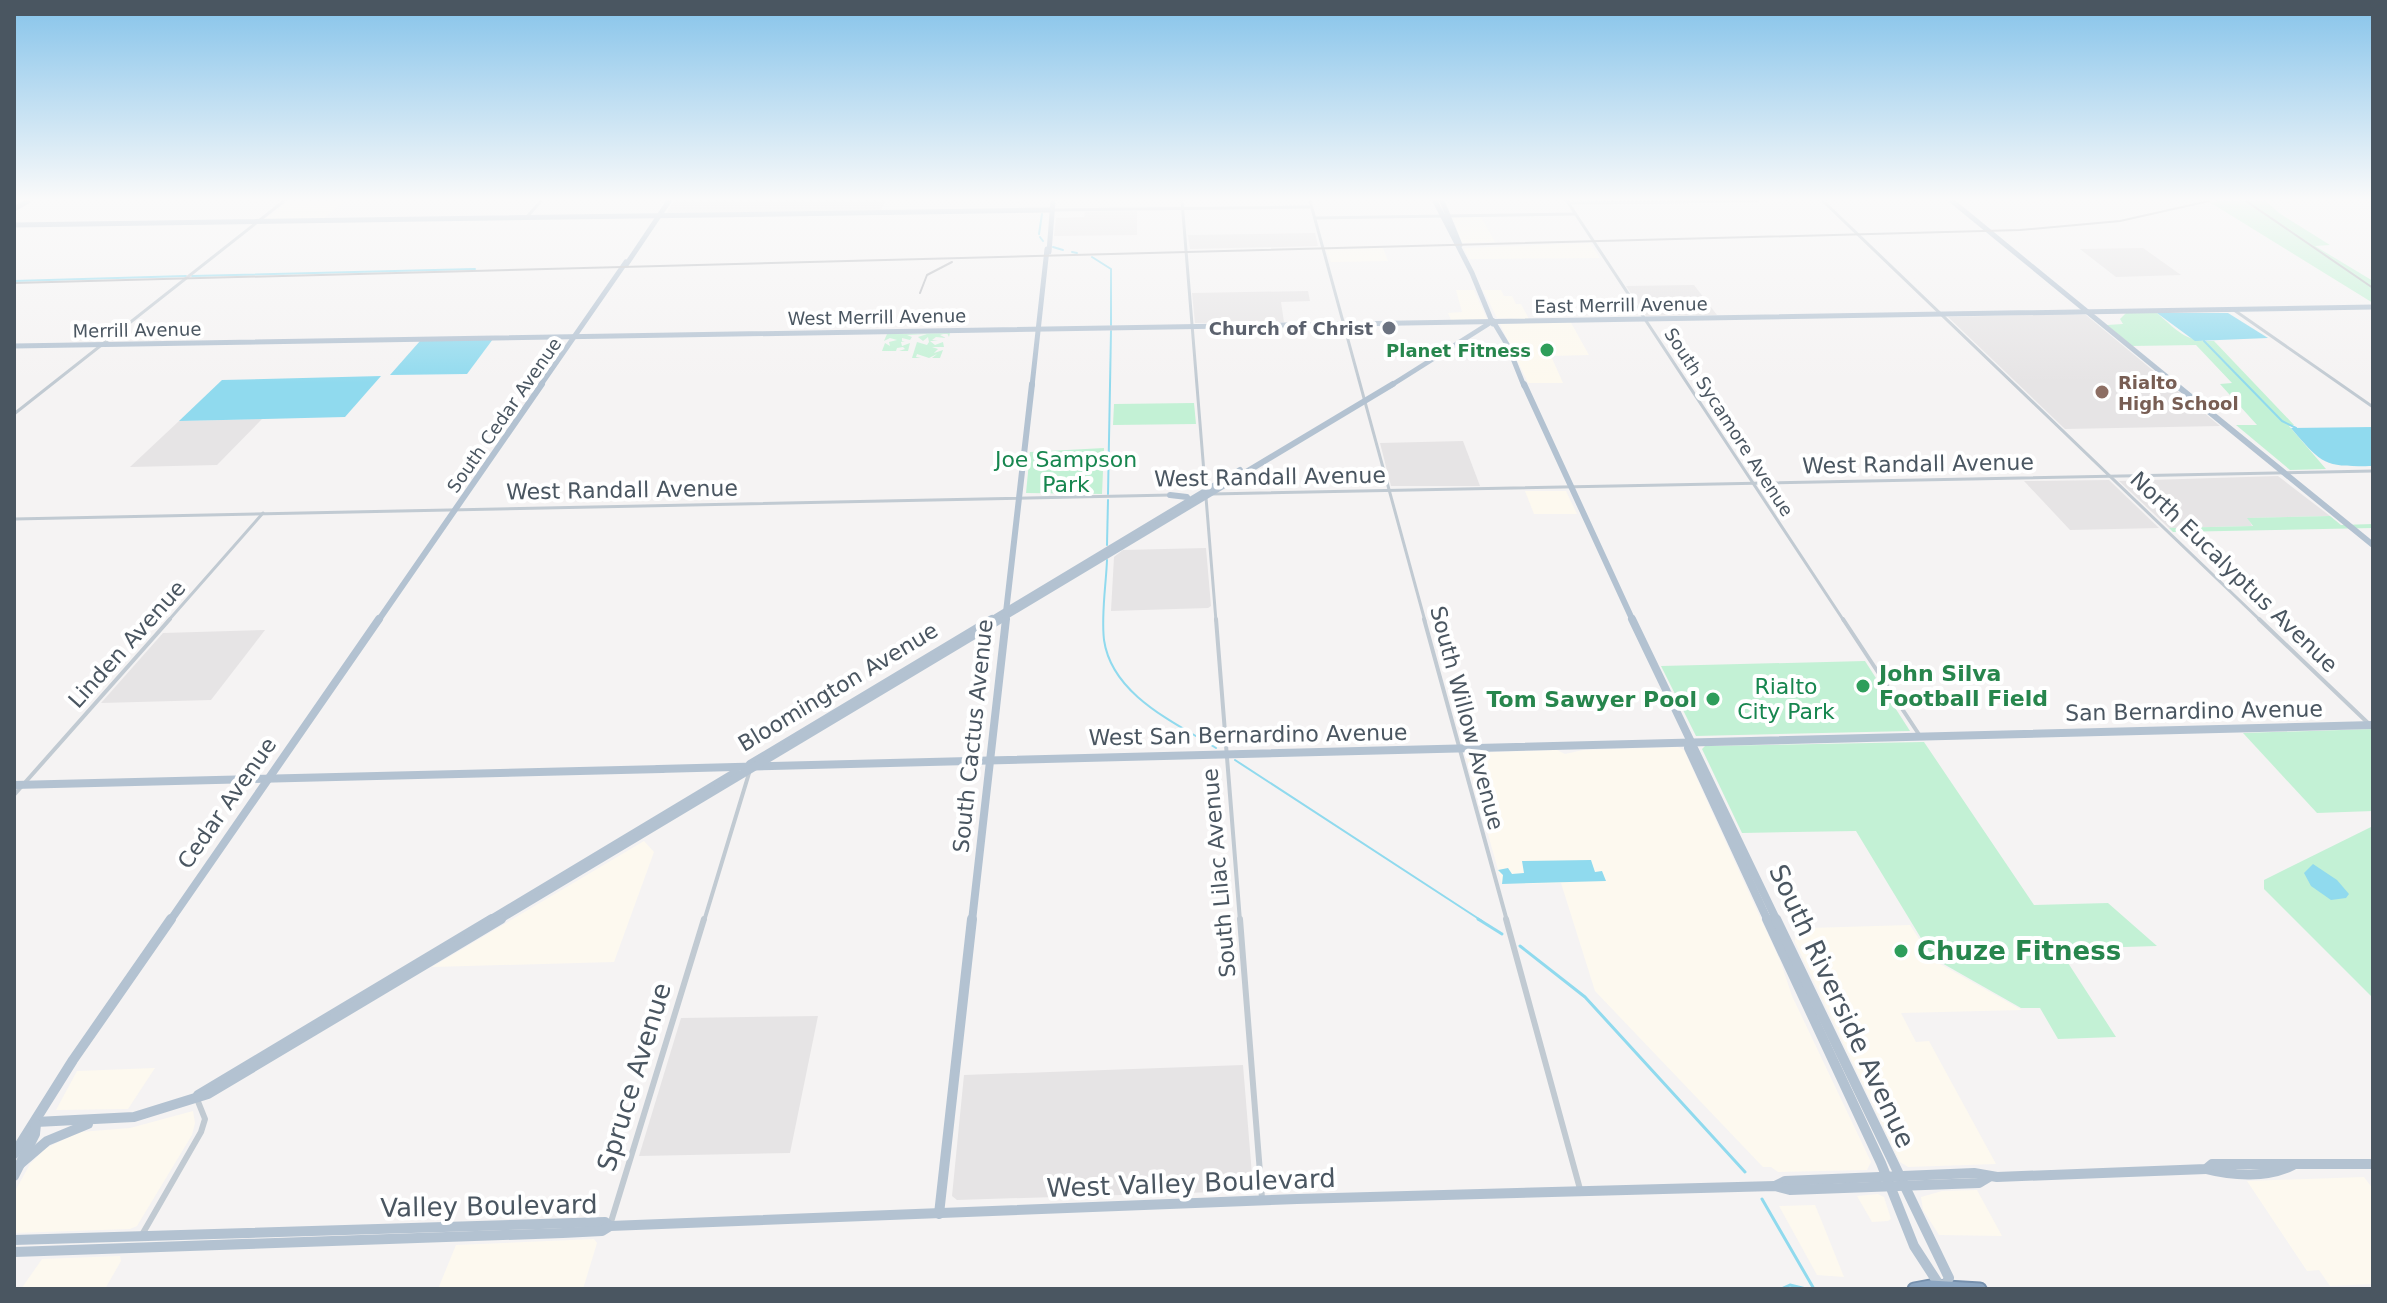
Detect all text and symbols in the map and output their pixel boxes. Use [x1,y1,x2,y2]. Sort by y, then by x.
street label: East Merrill Avenue [1534,293,1708,317]
street label: West Merrill Avenue [787,305,967,329]
street label: Merrill Avenue [72,318,202,342]
place label: Church of Christ [1209,318,1373,339]
marker: Church of Christ [1380,319,1398,337]
street label: South Sycamore Avenue [1660,324,1798,520]
street label: South Cedar Avenue [443,334,565,496]
place label: Planet Fitness [1386,340,1531,361]
marker: Planet Fitness [1538,341,1556,359]
place label: Rialto High School [2118,372,2239,414]
marker: Rialto High School [2093,383,2111,401]
park label: Joe Sampson Park [993,447,1137,497]
street label: West Randall Avenue [1802,449,2034,479]
street label: West Randall Avenue [1154,462,1386,492]
street label: North Eucalyptus Avenue [2125,467,2343,677]
street label: West Randall Avenue [506,475,738,505]
street label: Linden Avenue [63,575,191,713]
street label: South Willow Avenue [1425,603,1509,833]
street label: Bloomington Avenue [734,617,942,757]
street label: South Cactus Avenue [948,618,998,854]
place label: John Silva Football Field [1877,661,2048,711]
park label: Rialto City Park [1737,674,1835,724]
marker: John Silva Football Field [1854,677,1872,695]
place label: Tom Sawyer Pool [1487,687,1697,712]
marker: Tom Sawyer Pool [1704,690,1722,708]
street label: San Bernardino Avenue [2065,696,2323,726]
street label: West San Bernardino Avenue [1088,720,1408,750]
street label: Cedar Avenue [173,733,281,873]
street label: South Lilac Avenue [1197,767,1241,979]
street label: South Riverside Avenue [1763,859,1921,1153]
place label: Chuze Fitness [1917,936,2121,966]
marker: Chuze Fitness [1892,942,1910,960]
street label: Spruce Avenue [591,979,677,1175]
street label: West Valley Boulevard [1046,1163,1336,1203]
street label: Valley Boulevard [380,1189,598,1223]

